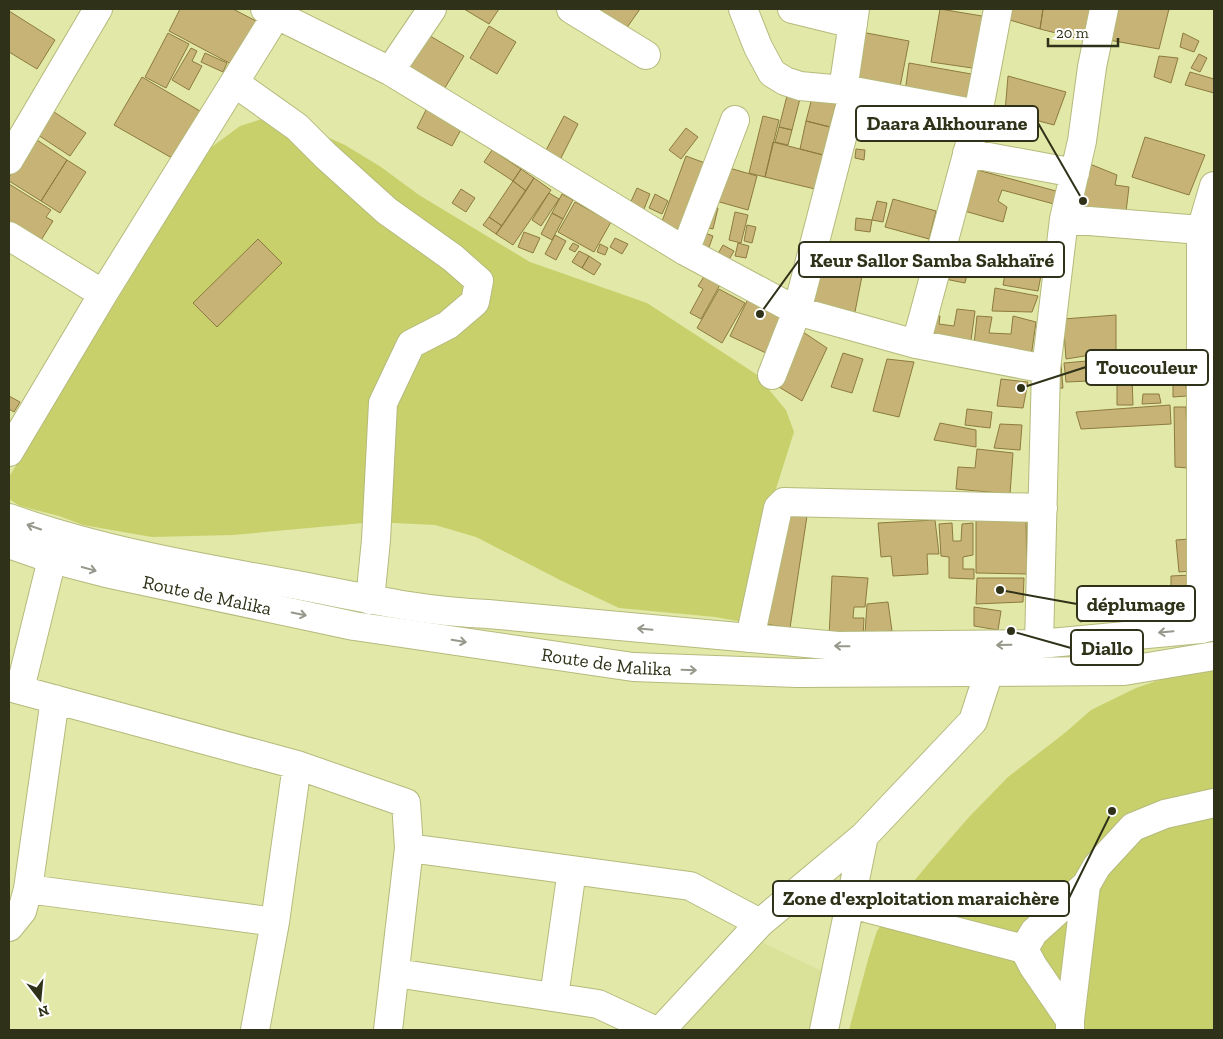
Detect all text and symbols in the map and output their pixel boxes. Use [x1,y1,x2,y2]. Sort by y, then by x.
scale bar [1048,15,1118,47]
text: 20 m [1056,24,1089,42]
callout: Daara Alkhourane [856,106,1038,141]
text: Daara Alkhourane [866,111,1028,135]
callout: Keur Sallor Samba Sakhaïré [799,242,1064,277]
text: Keur Sallor Samba Sakhaïré [810,248,1055,272]
callout: Toucouleur [1086,350,1208,385]
text: Toucouleur [1096,355,1198,379]
one-way arrow [27,522,42,531]
one-way arrow [80,564,96,574]
street label: Route de Malika [141,570,274,620]
callout: déplumage [1077,586,1195,621]
text: déplumage [1087,592,1186,616]
one-way arrow [290,610,306,619]
one-way arrow [637,624,653,634]
one-way arrow [1158,627,1174,637]
callout: Diallo [1071,630,1143,665]
text: Diallo [1081,636,1133,660]
one-way arrow [451,637,467,647]
one-way arrow [996,640,1012,650]
one-way arrow [834,641,850,651]
street label: Route de Malika [540,642,672,680]
one-way arrow [681,665,697,674]
callout: Zone d'exploitation maraichère [773,881,1069,916]
text: Zone d'exploitation maraichère [783,886,1060,910]
north arrow [15,974,65,1024]
text: N [36,1001,51,1021]

